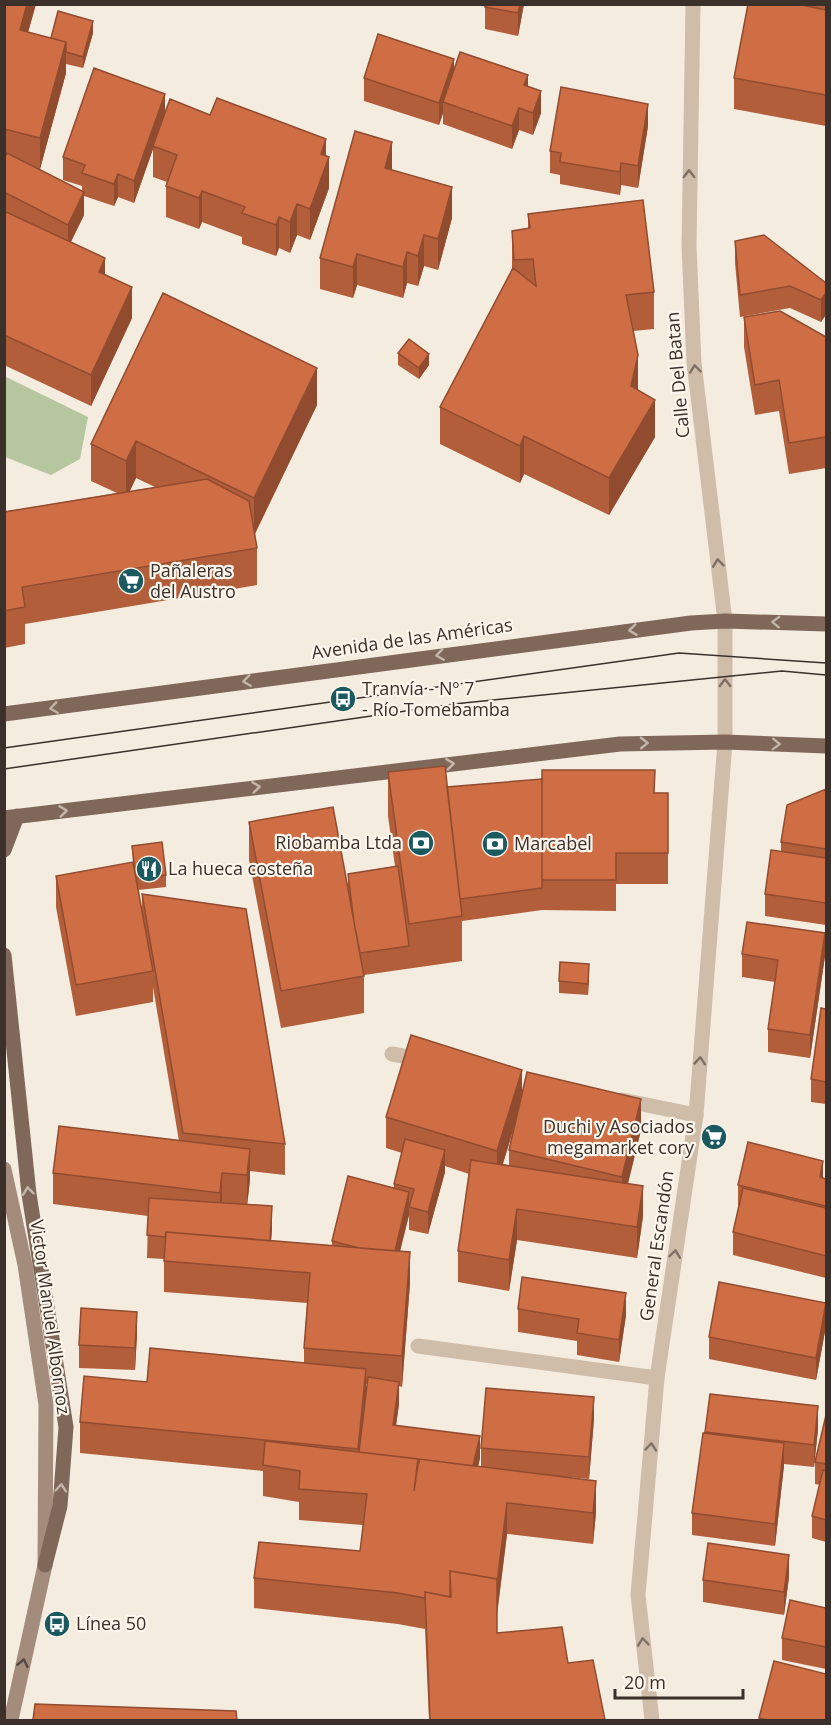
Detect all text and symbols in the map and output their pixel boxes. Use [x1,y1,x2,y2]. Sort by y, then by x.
one-way arrow [683,170,696,179]
street label: Calle Del Batan [660,311,694,439]
one-way arrow [689,364,702,373]
place label: Pañaleras del Austro [150,558,236,603]
one-way arrow [712,558,724,567]
supermarket icon: Pañaleras del Austro [116,566,146,596]
street label: Avenida de las Américas [310,612,514,664]
one-way arrow [771,616,780,629]
one-way arrow [629,623,638,636]
one-way arrow [435,649,445,661]
one-way arrow [242,674,251,687]
place label: Tranvía - Nº 7 - Río Tomebamba [362,676,510,721]
one-way arrow [719,679,731,688]
bus stop icon: Tranvía - Nº 7 - Río Tomebamba [328,684,358,714]
one-way arrow [49,701,58,713]
one-way arrow [639,737,648,749]
one-way arrow [771,737,780,750]
one-way arrow [445,758,454,771]
one-way arrow [252,781,261,794]
one-way arrow [58,805,67,817]
bank icon: Riobamba Ltda [406,828,436,858]
bank icon: Marcabel [480,829,510,859]
place label: Riobamba Ltda [275,830,402,854]
place label: Marcabel [514,831,592,855]
restaurant icon: La hueca costeña [134,854,164,884]
place label: La hueca costeña [168,856,313,880]
one-way arrow [693,1056,706,1065]
place label: Duchi y Asociados megamarket cory [543,1114,695,1159]
supermarket icon: Duchi y Asociados megamarket cory [699,1122,729,1152]
street label: General Escandón [634,1169,678,1323]
one-way arrow [23,1186,35,1195]
street label: Victor Manuel Albornoz [25,1218,77,1416]
one-way arrow [669,1249,681,1259]
one-way arrow [644,1443,657,1452]
one-way arrow [54,1483,67,1492]
bus stop icon: Línea 50 [42,1609,72,1639]
place label: Línea 50 [76,1611,146,1635]
one-way arrow [638,1637,650,1646]
one-way arrow [16,1659,29,1669]
scale bar [615,1662,742,1700]
text: 20 m [624,1670,666,1694]

